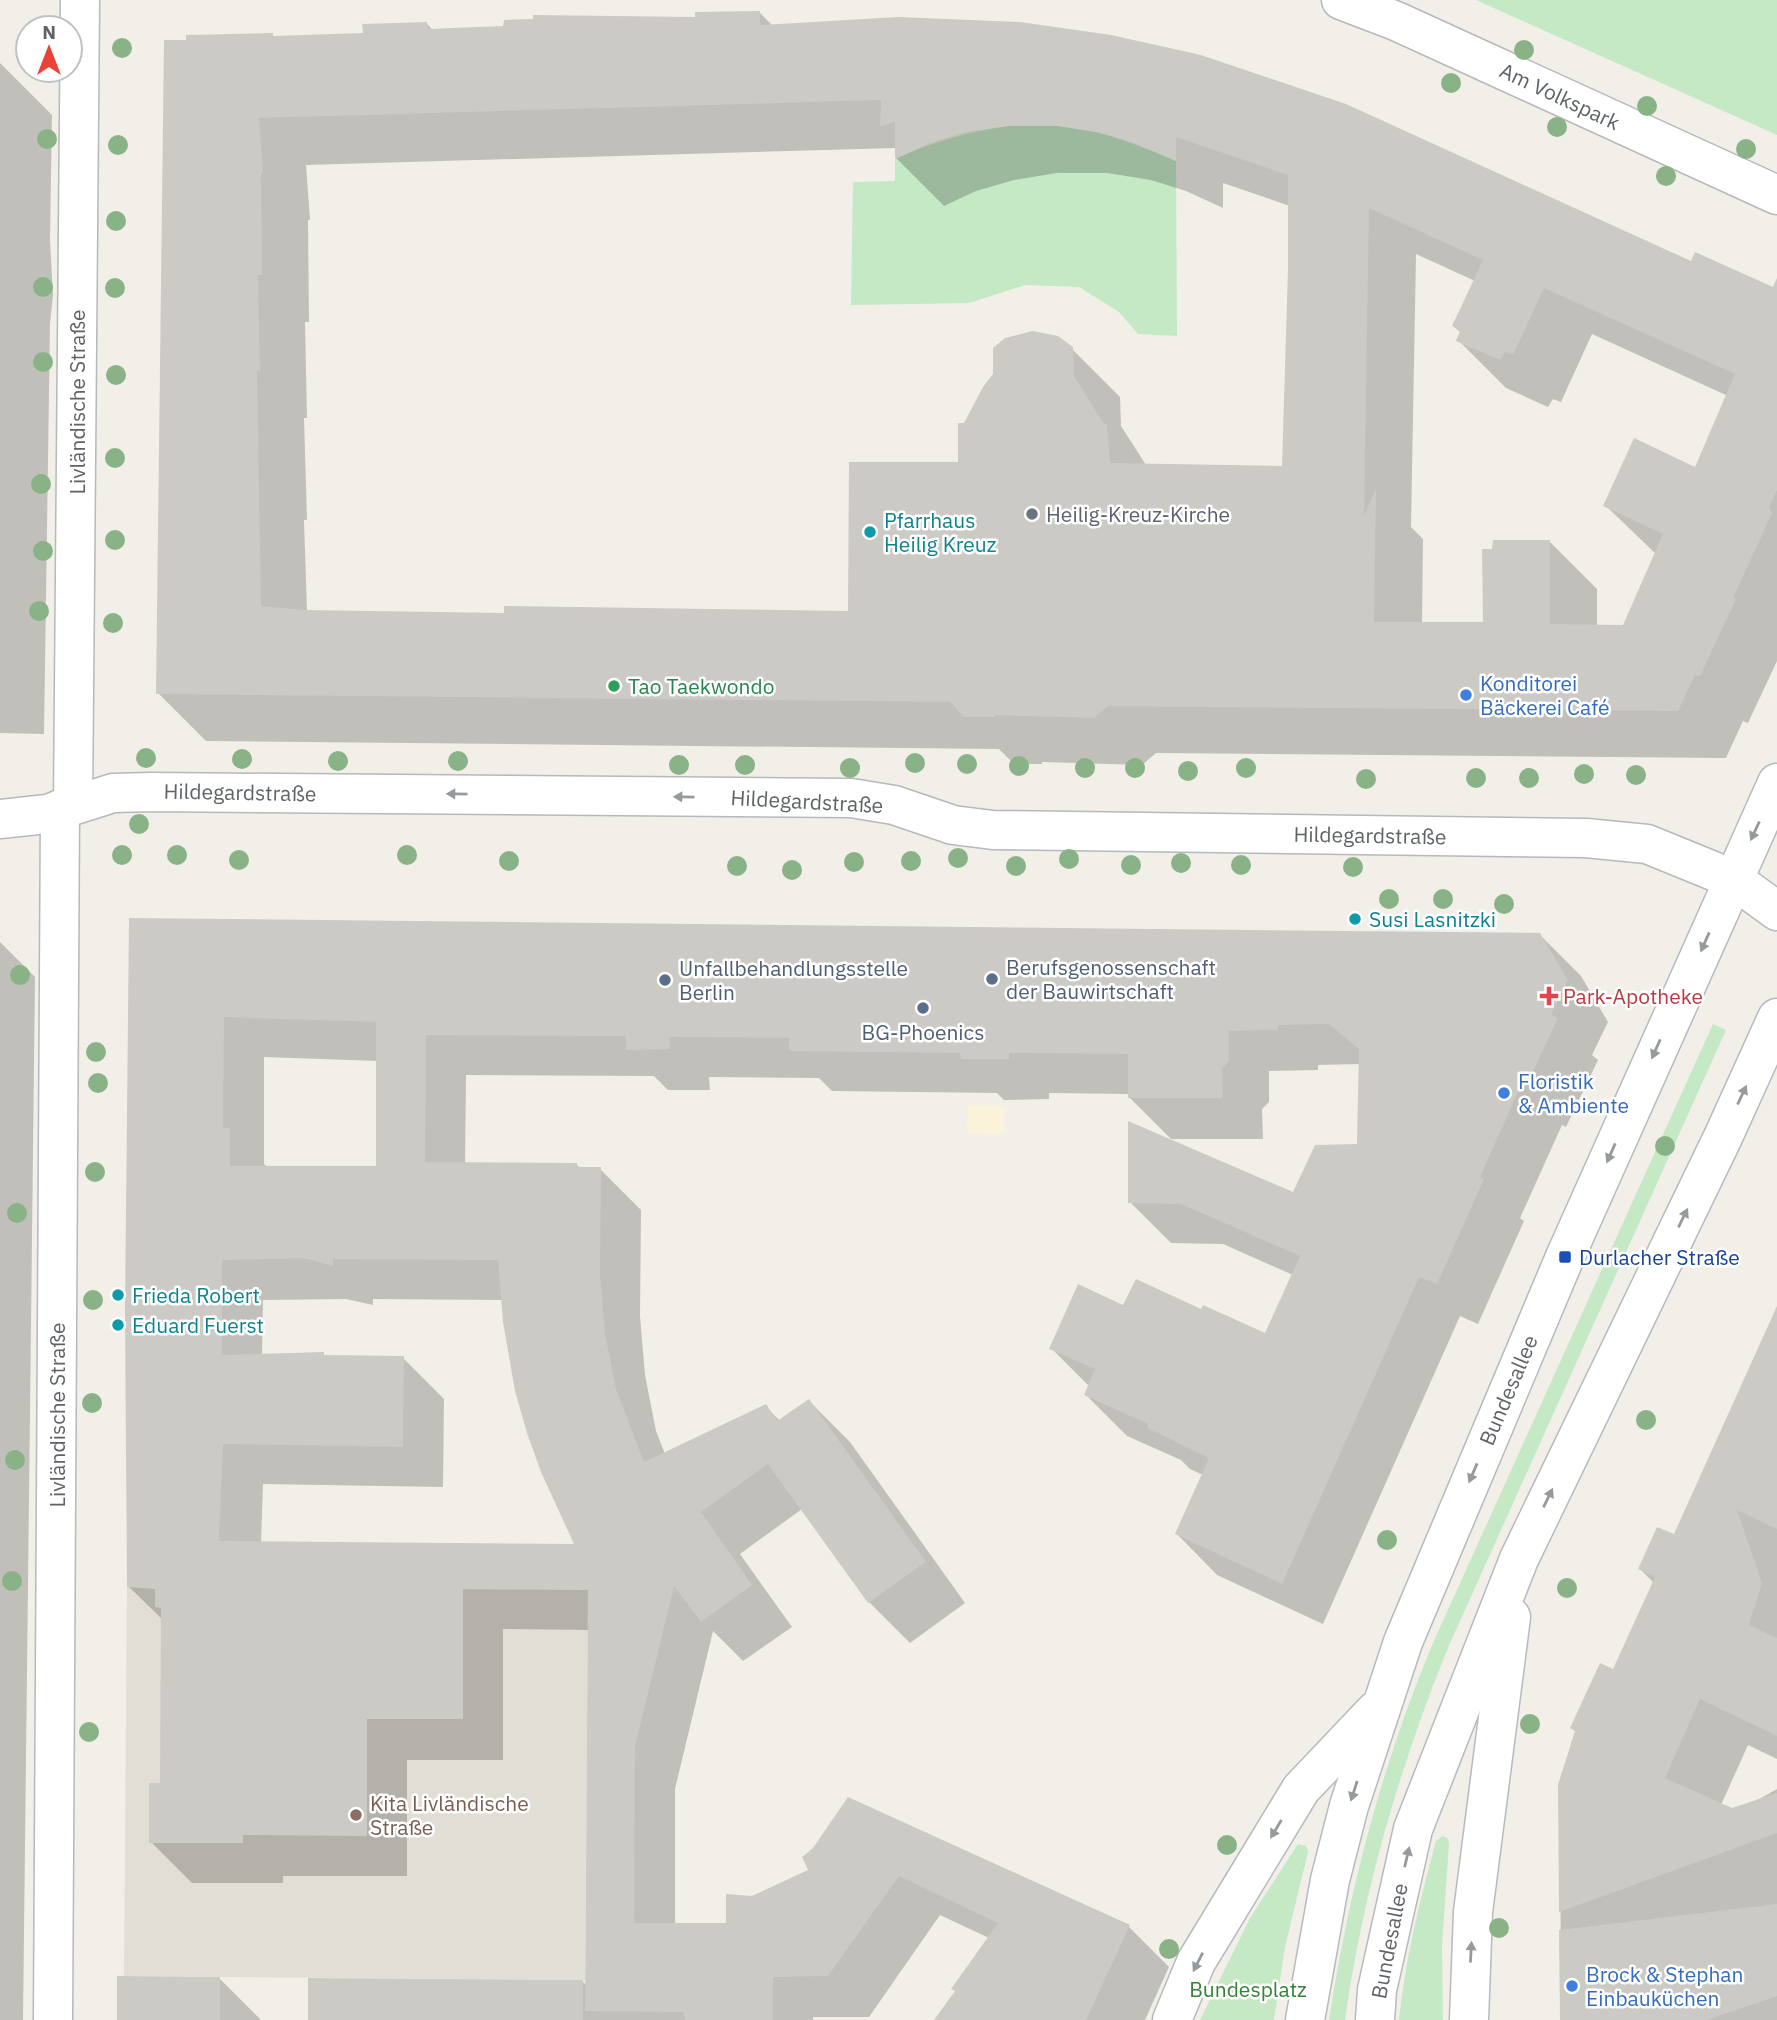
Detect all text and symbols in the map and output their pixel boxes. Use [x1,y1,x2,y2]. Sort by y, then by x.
north arrow [14,14,84,84]
text: N [42,20,56,44]
street label: Am Volkspark [1495,56,1625,136]
street label: Livländische Straße [63,310,91,494]
place label: Heilig-Kreuz-Kirche [1046,500,1230,528]
place label: Pfarrhaus Heilig Kreuz [884,506,997,558]
marker: Heilig-Kreuz-Kirche [1024,506,1040,522]
marker: Pfarrhaus Heilig Kreuz [862,524,878,540]
place label: Konditorei Bäckerei Café [1480,669,1610,721]
place label: Tao Taekwondo [628,672,774,700]
marker: Tao Taekwondo [606,678,622,694]
marker: Konditorei Bäckerei Café [1458,687,1474,703]
street label: Hildegardstraße [163,777,317,807]
street label: Hildegardstraße [730,783,884,819]
one-way arrow [446,788,468,800]
one-way arrow [673,791,695,802]
street label: Hildegardstraße [1293,820,1447,850]
one-way arrow [1749,821,1760,842]
place label: Susi Lasnitzki [1369,905,1496,933]
marker: Susi Lasnitzki [1347,911,1363,927]
one-way arrow [1699,931,1710,952]
place label: Berufsgenossenschaft der Bauwirtschaft [1006,953,1216,1005]
place label: Unfallbehandlungsstelle Berlin [679,954,908,1006]
marker: Berufsgenossenschaft der Bauwirtschaft [984,971,1000,987]
marker: Unfallbehandlungsstelle Berlin [657,972,673,988]
place label: Park-Apotheke [1563,982,1703,1010]
marker: Park-Apotheke [1541,988,1557,1004]
marker: BG-Phoenics [915,1000,931,1016]
place label: BG-Phoenics [862,1018,984,1046]
one-way arrow [1651,1039,1662,1060]
place label: Floristik & Ambiente [1518,1067,1629,1119]
marker: Floristik & Ambiente [1496,1085,1512,1101]
one-way arrow [1736,1085,1747,1106]
one-way arrow [1605,1143,1616,1164]
one-way arrow [1678,1208,1689,1228]
place label: Durlacher Straße [1579,1243,1740,1271]
marker: Durlacher Straße [1557,1249,1573,1265]
place label: Frieda Robert [132,1281,260,1309]
marker: Frieda Robert [110,1287,126,1303]
place label: Eduard Fuerst [132,1311,264,1339]
marker: Eduard Fuerst [110,1317,126,1333]
street label: Livländische Straße [43,1323,71,1507]
street label: Bundesallee [1472,1331,1544,1449]
one-way arrow [1468,1462,1479,1483]
one-way arrow [1543,1488,1554,1508]
one-way arrow [1348,1780,1359,1801]
place label: Kita Livländische Straße [370,1789,529,1841]
marker: Kita Livländische Straße [348,1807,364,1823]
one-way arrow [1270,1820,1283,1839]
one-way arrow [1401,1846,1412,1868]
street label: Bundesallee [1364,1881,1414,2001]
one-way arrow [1466,1941,1477,1963]
one-way arrow [1192,1952,1203,1972]
place label: Brock & Stephan Einbauküchen [1586,1960,1743,2012]
park label: Bundesplatz [1189,1975,1307,2003]
marker: Brock & Stephan Einbauküchen [1564,1978,1580,1994]

